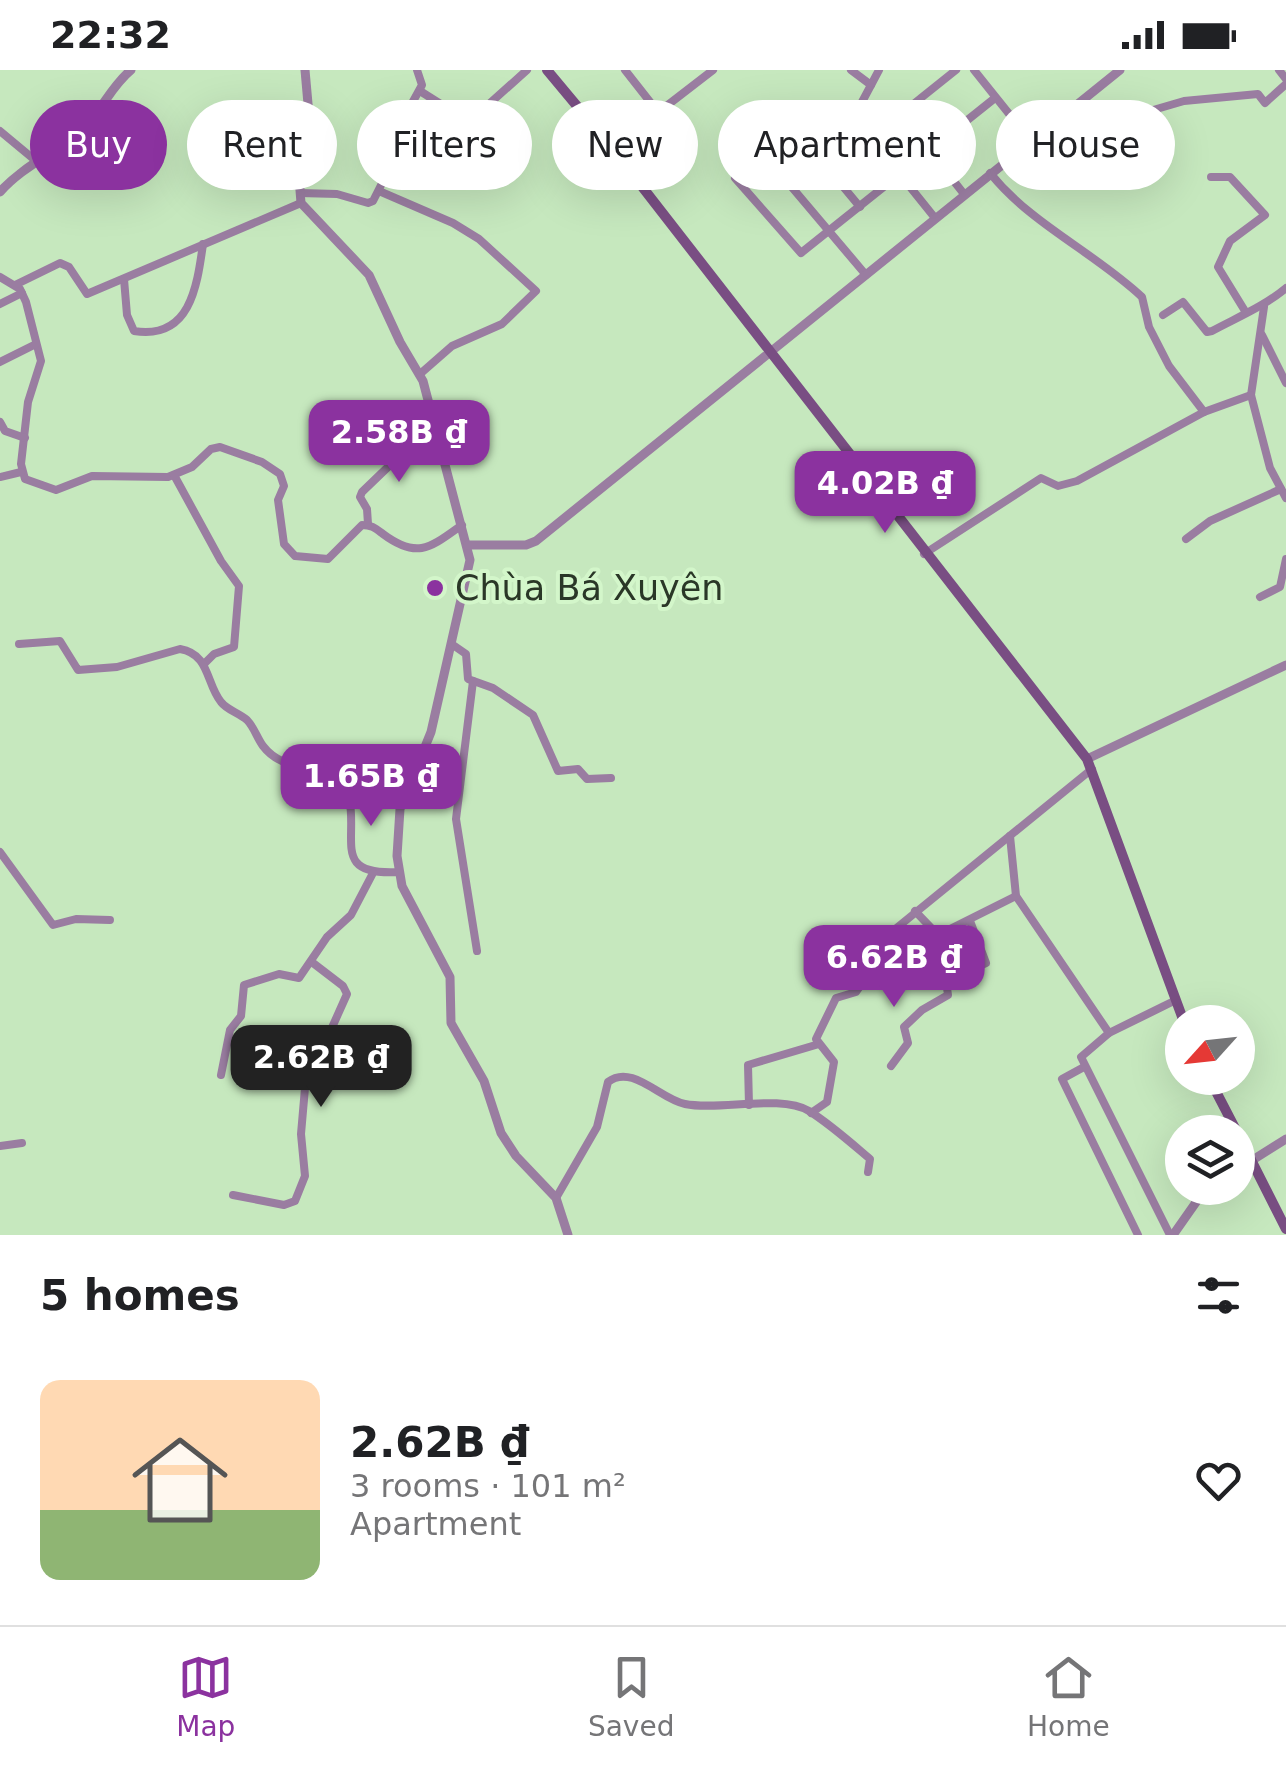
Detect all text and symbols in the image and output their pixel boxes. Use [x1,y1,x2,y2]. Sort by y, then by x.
text: 22:32 [50,13,171,57]
chip: Buy [30,100,167,190]
chip: Rent [187,100,337,190]
chip: Filters [357,100,532,190]
chip: New [552,100,698,190]
chip: Apartment [718,100,976,190]
chip: House [996,100,1175,190]
pin: 2.58B ₫ [307,400,491,485]
text: 2.58B ₫ [331,413,467,451]
pin: 4.02B ₫ [793,451,977,536]
text: 4.02B ₫ [817,464,953,502]
place label: Chùa Bá Xuyên [455,568,724,608]
marker: Chùa Bá Xuyên [424,577,446,599]
pin: 1.65B ₫ [279,744,463,829]
text: 1.65B ₫ [303,757,439,795]
pin: 6.62B ₫ [802,925,986,1010]
text: 6.62B ₫ [826,938,962,976]
north arrow [1165,1005,1255,1095]
map controls [1165,1005,1255,1205]
pin: 2.62B ₫ [229,1025,413,1110]
text: 2.62B ₫ [253,1038,389,1076]
button: layers [1165,1115,1255,1205]
icon: filters [1191,1268,1246,1323]
text: 5 homes [40,1271,240,1320]
text: 2.62B ₫ [350,1418,529,1467]
icon: home [120,1420,240,1540]
icon: heart [1191,1453,1246,1508]
text: 3 rooms · 101 m² [350,1467,626,1505]
text: Apartment [350,1505,521,1543]
tab: Map [176,1650,235,1743]
tab: Saved [588,1650,674,1743]
tab: Home [1027,1650,1110,1743]

